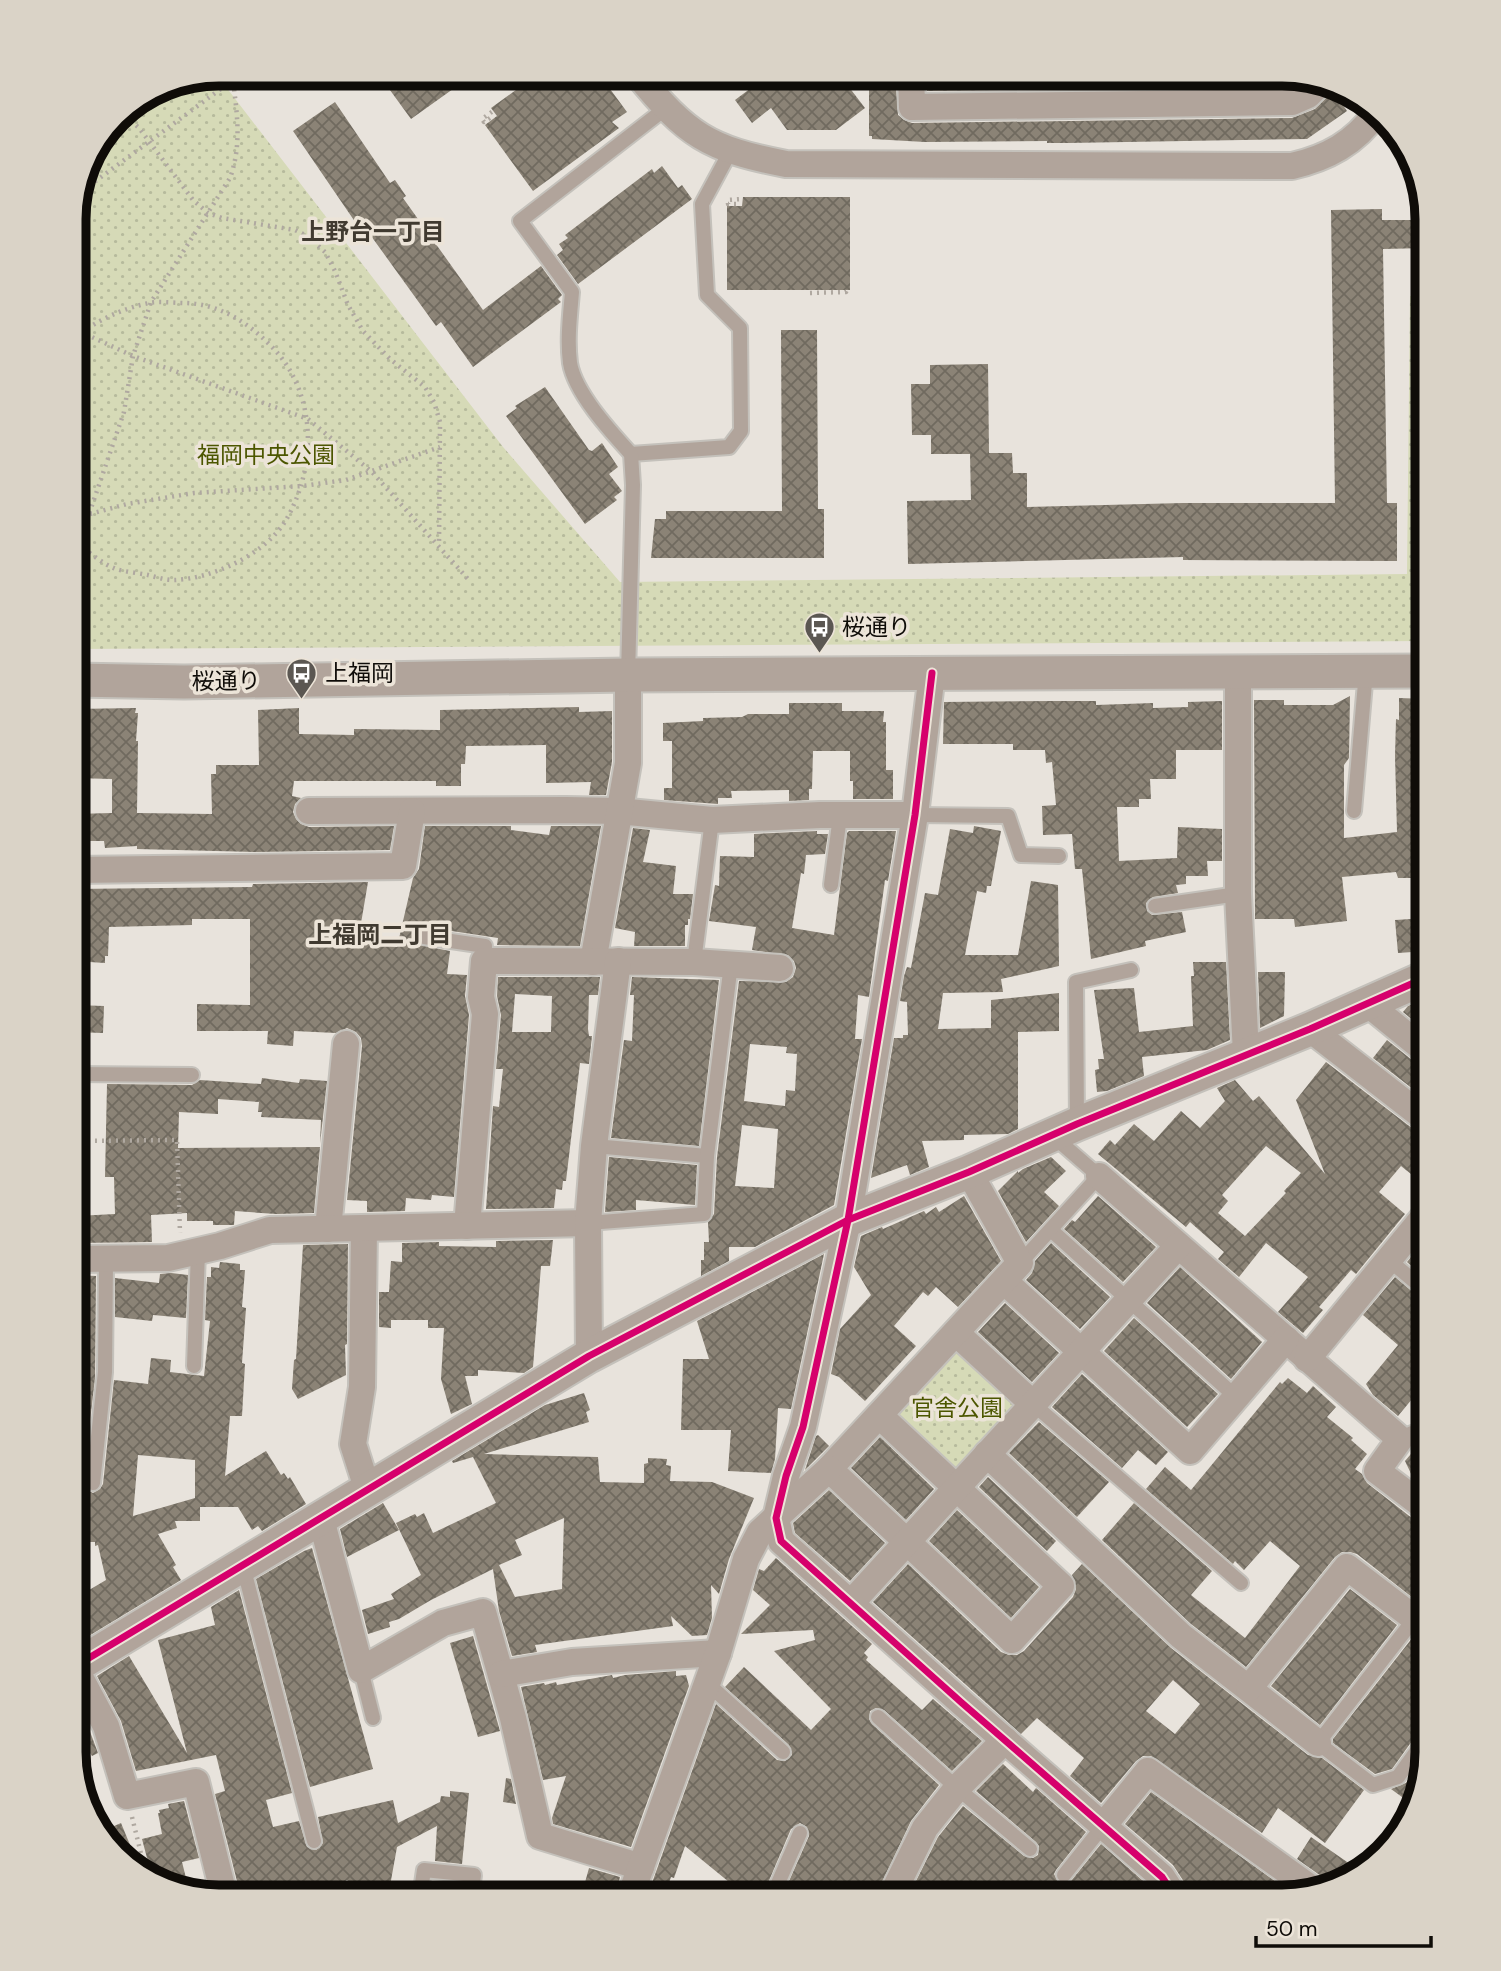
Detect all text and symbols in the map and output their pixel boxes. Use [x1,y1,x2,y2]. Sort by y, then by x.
district label: 上野台一丁目 [301,216,445,247]
park label: 福岡中央公園 [197,440,335,470]
bus stop icon: 桜通り [802,610,836,654]
place label: 桜通り [842,612,911,642]
bus stop icon: 上福岡 [285,656,319,700]
place label: 上福岡 [325,658,394,688]
street label: 桜通り [191,665,261,697]
district label: 上福岡二丁目 [308,919,452,950]
park label: 官舎公園 [911,1393,1003,1423]
scale bar [1256,1904,1431,1948]
text: 50 m [1266,1915,1317,1943]

